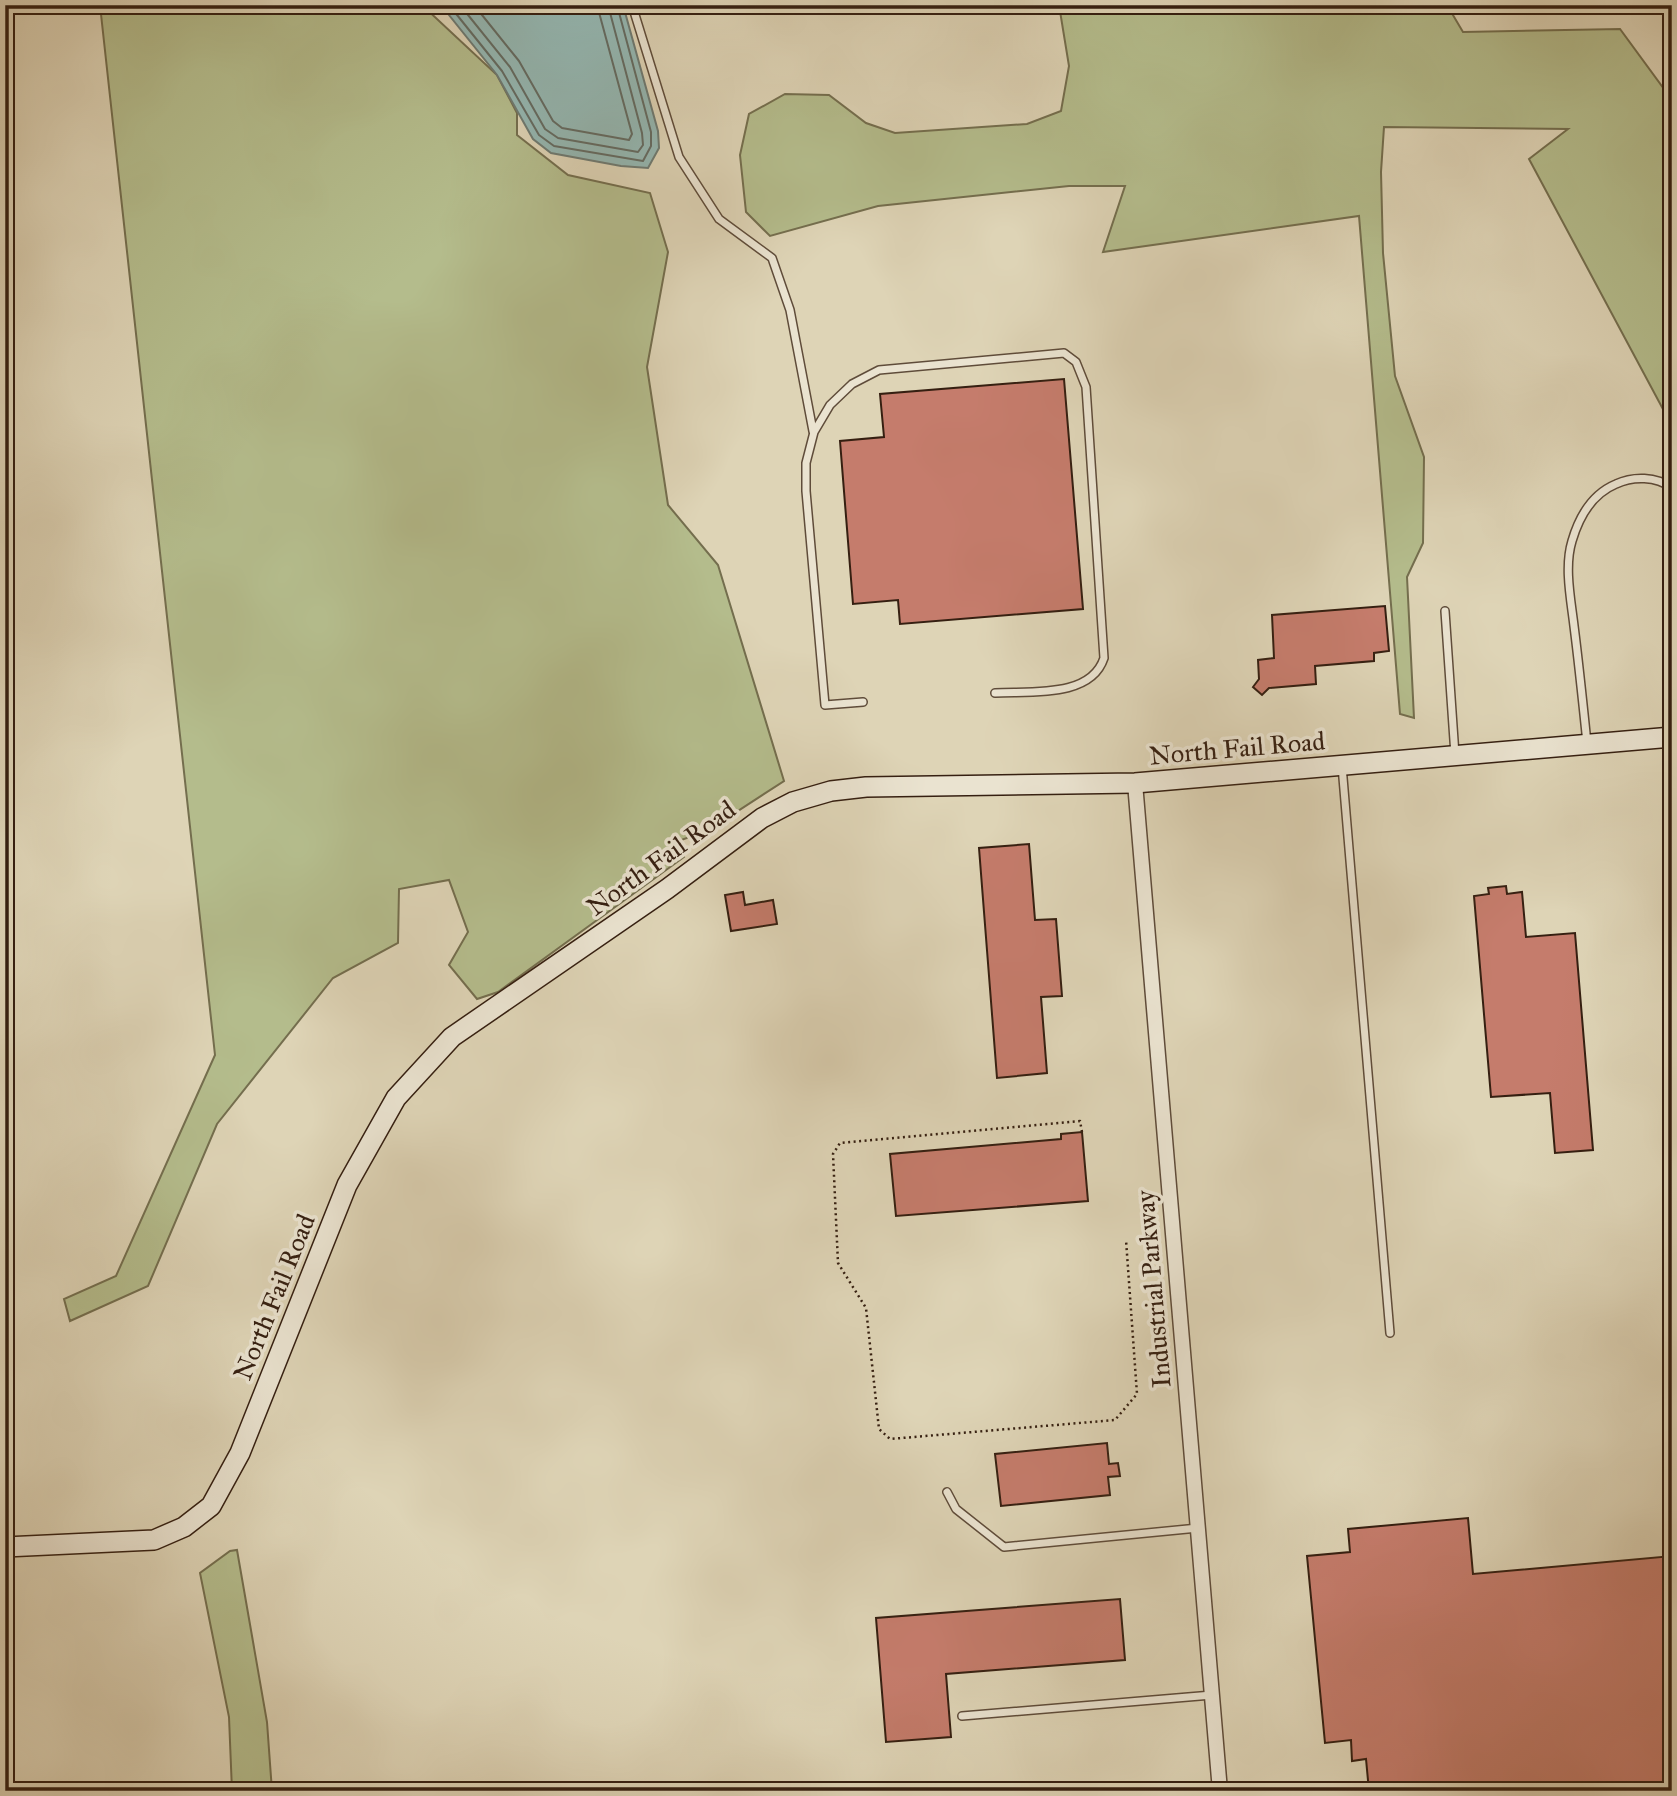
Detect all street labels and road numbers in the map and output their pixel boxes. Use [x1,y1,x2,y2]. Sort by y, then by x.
street label: North Fail Road [1148,724,1326,772]
street label: North Fail Road [580,793,742,923]
street label: Industrial Parkway [1128,1188,1178,1389]
street label: North Fail Road [226,1209,322,1385]

